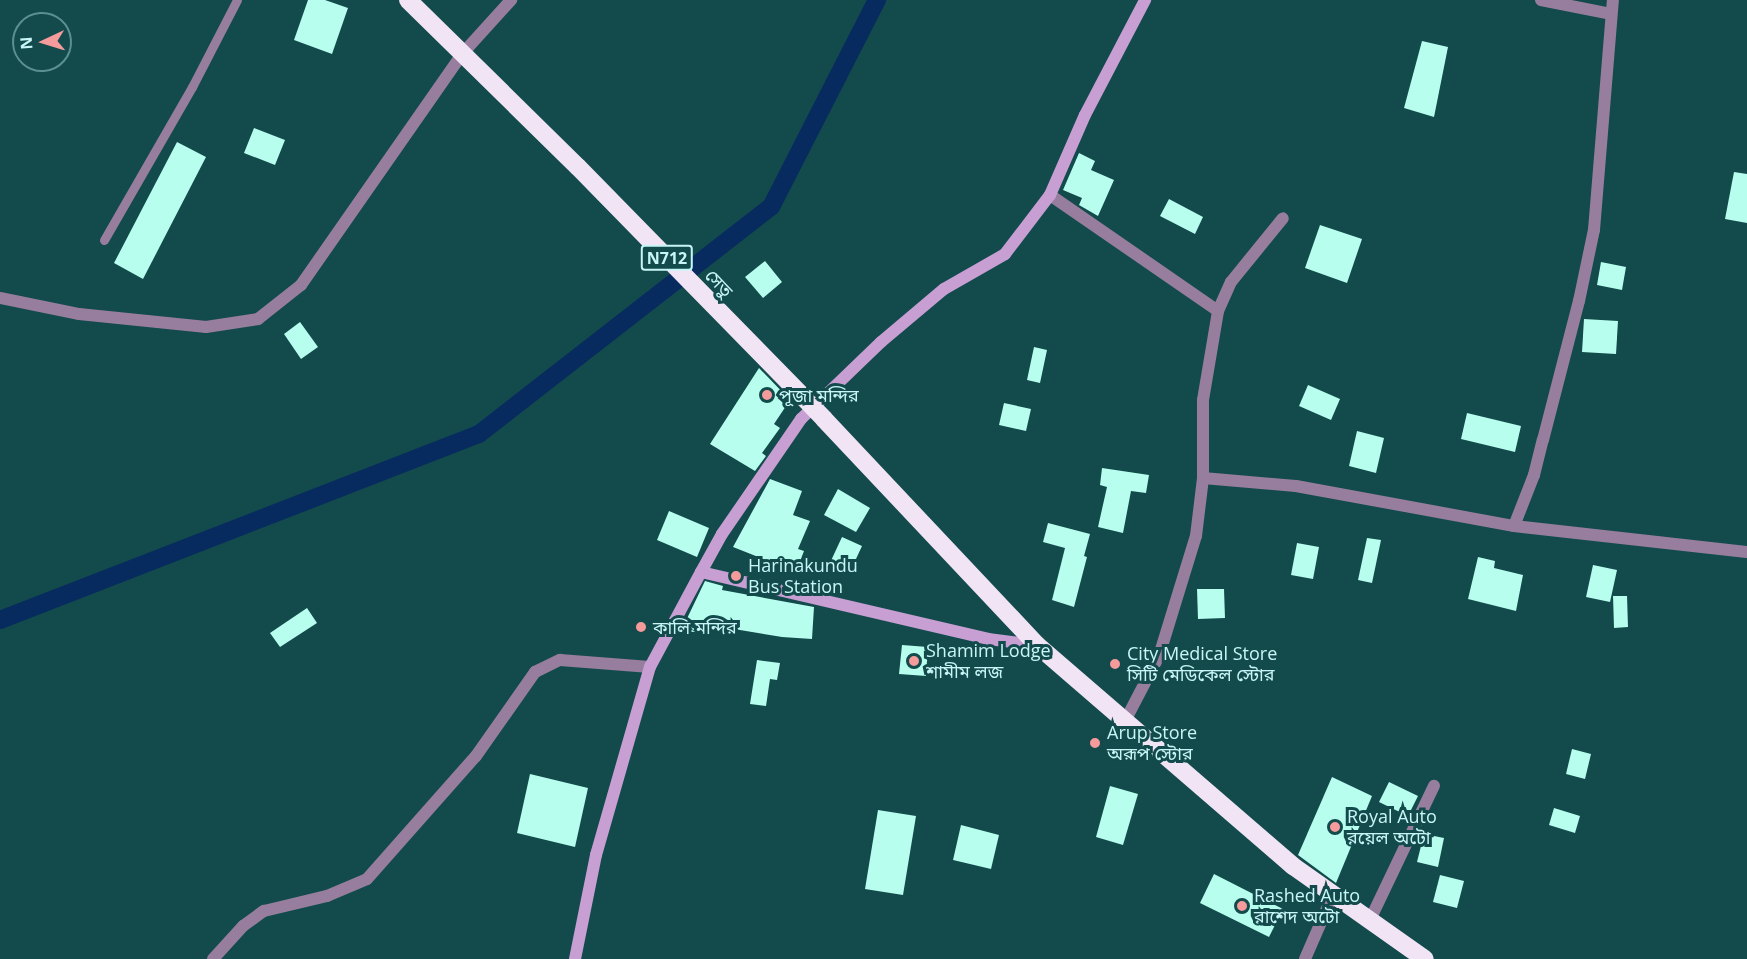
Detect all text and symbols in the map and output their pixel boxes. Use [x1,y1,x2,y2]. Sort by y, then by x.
north arrow [12,12,72,72]
text: N [15,36,37,50]
road number: N712 [640,245,694,271]
street label: সেতু [701,265,737,301]
place label: পূজা মন্দির [779,384,859,406]
marker: পূজা মন্দির [760,388,774,402]
place label: Harinakundu Bus Station [748,555,858,598]
marker: Harinakundu Bus Station [729,569,743,583]
place label: কালি মন্দির [653,616,737,638]
marker: কালি মন্দির [634,620,648,634]
place label: Shamim Lodge শামীম লজ [926,640,1051,682]
place label: City Medical Store সিটি মেডিকেল স্টোর [1127,643,1277,686]
marker: Shamim Lodge শামীম লজ [907,654,921,668]
marker: City Medical Store সিটি মেডিকেল স্টোর [1108,657,1122,671]
place label: Arup Store অরূপ স্টোর [1107,722,1197,764]
marker: Arup Store অরূপ স্টোর [1088,736,1102,750]
place label: Royal Auto রয়েল অটো [1347,806,1437,848]
marker: Royal Auto রয়েল অটো [1328,820,1342,834]
place label: Rashed Auto রাশেদ অটো [1254,885,1360,928]
marker: Rashed Auto রাশেদ অটো [1235,899,1249,913]

